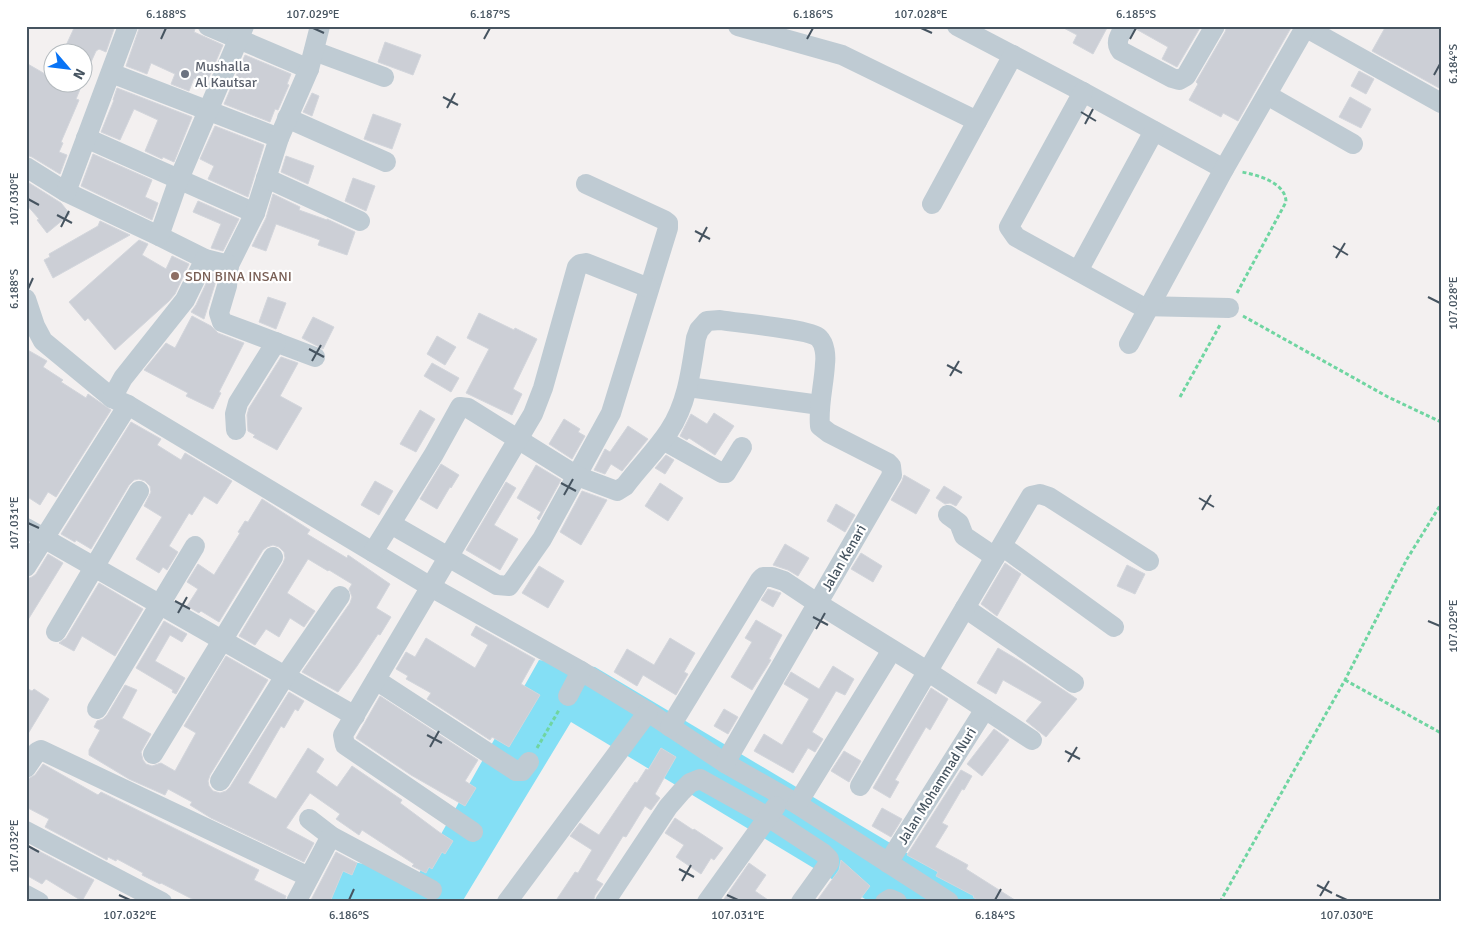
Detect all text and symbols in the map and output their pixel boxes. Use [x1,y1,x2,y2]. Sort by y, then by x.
text: 6.188°S [146,7,186,22]
text: 107.029°E [286,7,340,22]
text: 6.187°S [470,7,510,22]
text: 6.186°S [793,7,833,22]
text: 107.028°E [894,7,948,22]
text: 6.185°S [1116,7,1156,22]
north arrow [42,42,92,92]
text: 6.184°S [1446,44,1461,84]
place label: Mushalla Al Kautsar [195,58,258,91]
text: N [69,66,89,82]
marker: Mushalla Al Kautsar [179,68,191,80]
text: 107.030°E [7,172,22,226]
place label: SDN BINA INSANI [185,268,292,285]
text: 6.188°S [7,269,22,309]
marker: SDN BINA INSANI [169,270,181,282]
text: 107.028°E [1446,276,1461,330]
text: 107.031°E [7,496,22,550]
street label: Jalan Kenari [818,522,870,594]
text: 107.029°E [1446,599,1461,653]
street label: Jalan Mohammad Nuri [894,724,980,848]
text: 107.032°E [7,819,22,873]
text: 107.032°E [103,908,157,923]
text: 6.186°S [329,908,369,923]
text: 107.031°E [711,908,765,923]
text: 6.184°S [975,908,1015,923]
text: 107.030°E [1320,908,1374,923]

